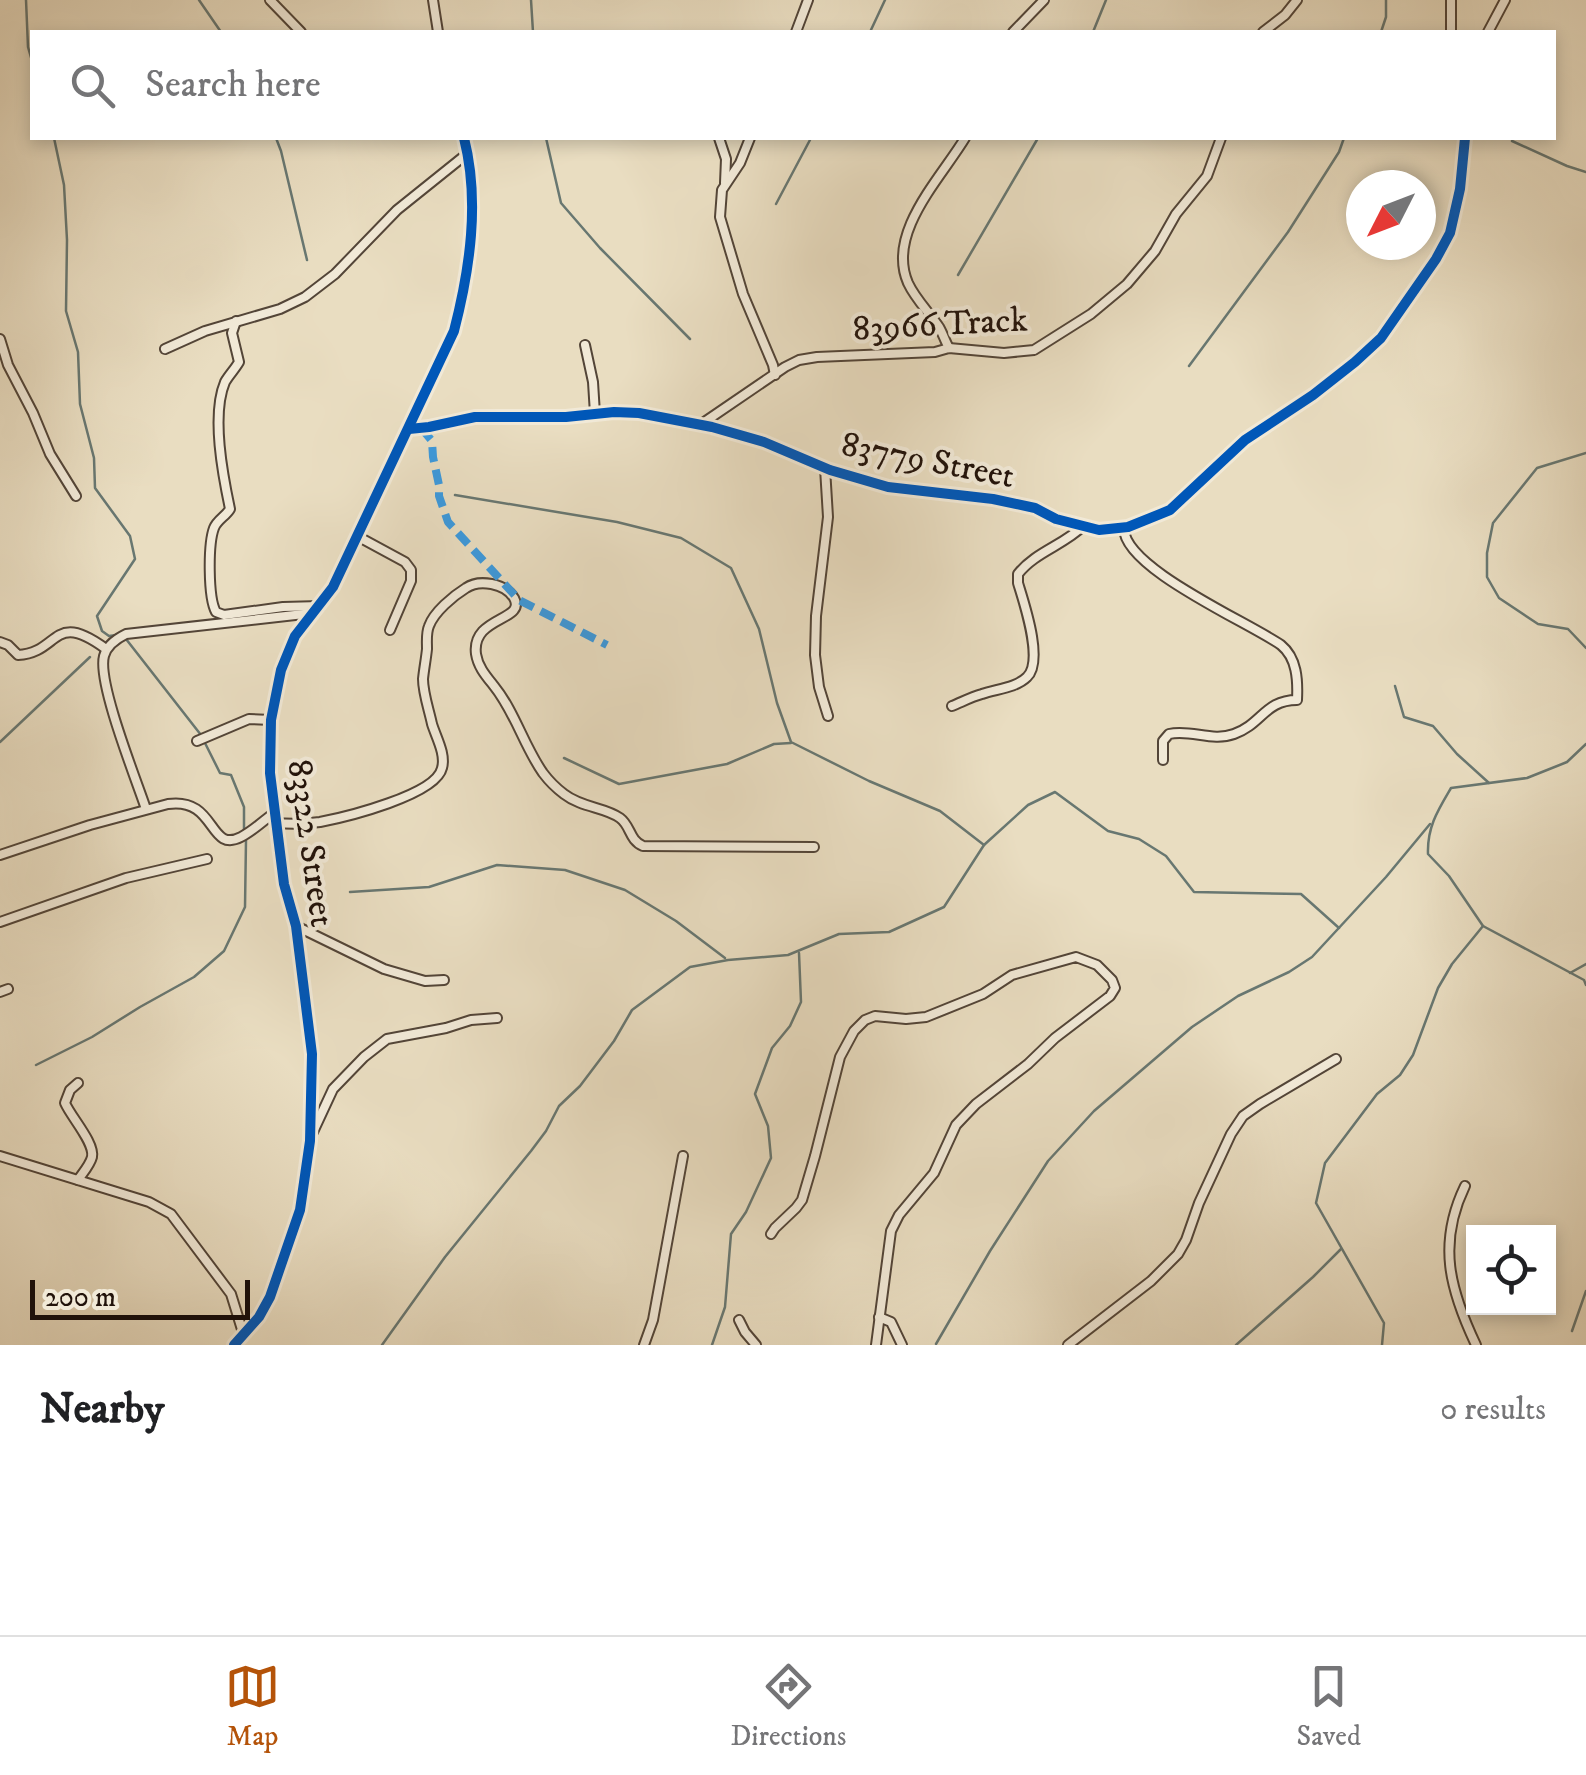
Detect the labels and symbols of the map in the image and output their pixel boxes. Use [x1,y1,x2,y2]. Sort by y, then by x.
north arrow [1346,170,1436,260]
street label: 83966 Track [851,298,1029,352]
street label: 83779 Street [837,423,1018,499]
street label: 83322 Street [277,757,344,930]
scale bar [30,1275,250,1320]

